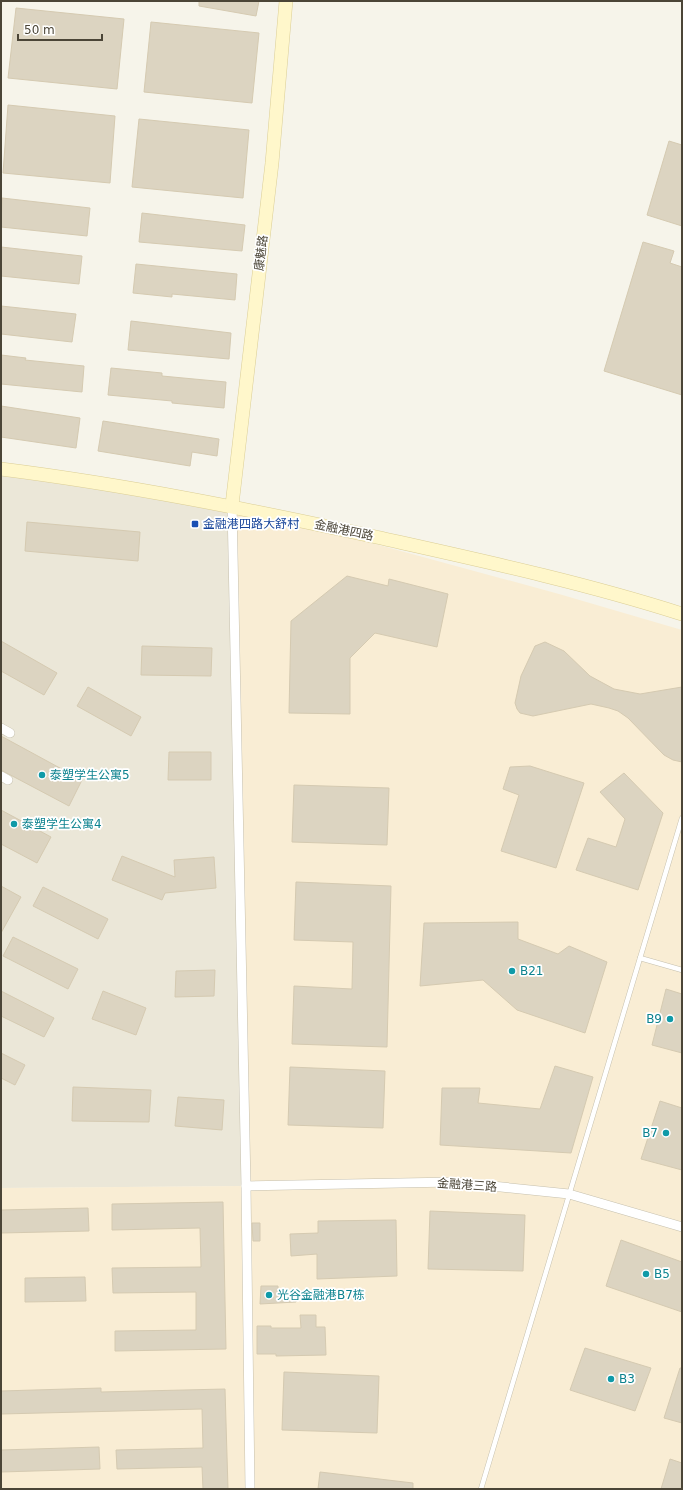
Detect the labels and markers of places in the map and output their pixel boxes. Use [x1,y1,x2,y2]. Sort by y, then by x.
place label: 金融港四路大舒村 [203,517,300,531]
marker: 金融港四路大舒村 [190,519,200,529]
place label: 泰塑学生公寓5 [50,768,130,782]
marker: 泰塑学生公寓5 [37,770,47,780]
place label: 泰塑学生公寓4 [22,817,102,831]
marker: 泰塑学生公寓4 [9,819,19,829]
place label: B21 [520,964,544,978]
marker: B21 [507,966,517,976]
place label: B9 [646,1012,662,1026]
marker: B9 [665,1014,675,1024]
place label: B7 [642,1126,658,1140]
marker: B7 [661,1128,671,1138]
place label: B5 [654,1267,670,1281]
marker: B5 [641,1269,651,1279]
place label: 光谷金融港B7栋 [277,1288,365,1302]
marker: 光谷金融港B7栋 [264,1290,274,1300]
place label: B3 [619,1372,635,1386]
marker: B3 [606,1374,616,1384]

